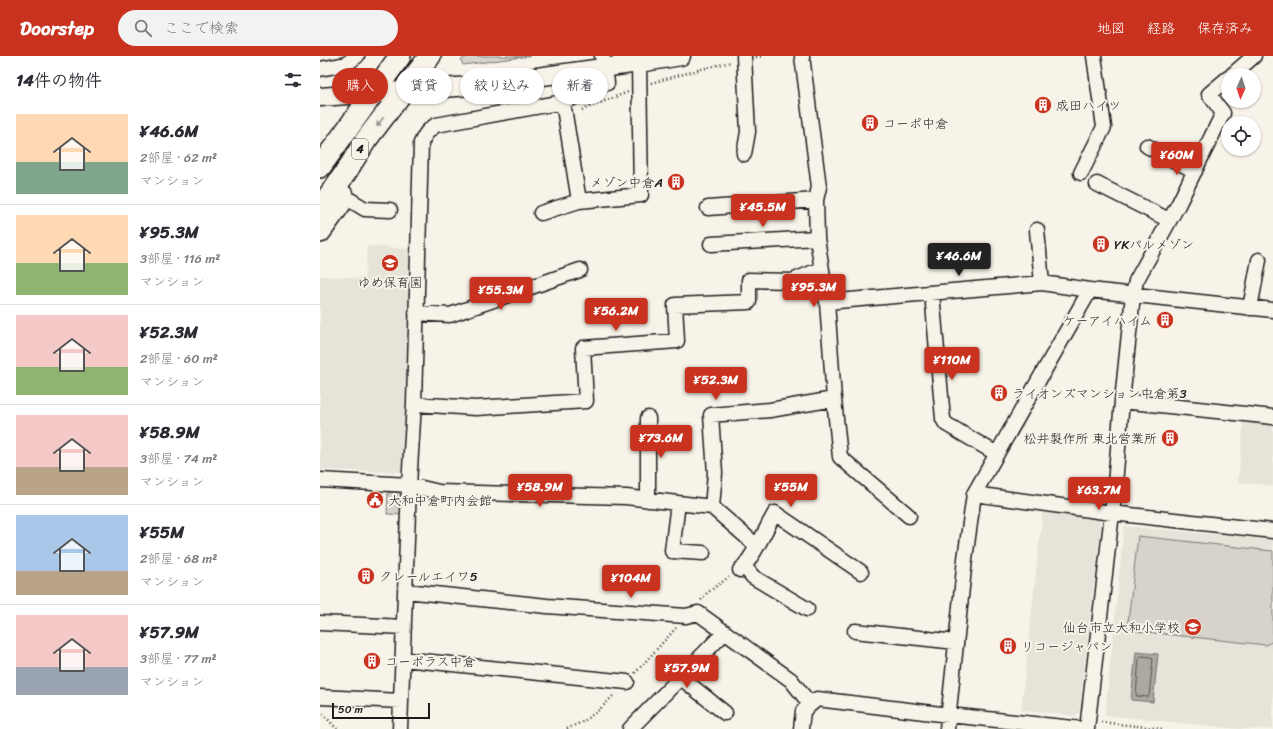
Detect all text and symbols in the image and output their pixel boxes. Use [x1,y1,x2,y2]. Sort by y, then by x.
search box [118,10,398,46]
text: Doorstep [20,12,94,45]
text: ここで検索 [164,15,239,41]
text: 地図 [1097,16,1125,41]
text: 経路 [1147,16,1175,41]
text: 保存済み [1197,16,1253,41]
icon: search [132,17,154,39]
text: 14件の物件 [16,65,102,95]
chip: 購入 [332,68,388,104]
chip: 賃貸 [396,68,452,104]
chip: 絞り込み [460,68,544,104]
chip: 新着 [552,68,608,104]
north arrow [1221,68,1261,108]
map controls [1221,68,1261,156]
icon: filters [282,69,304,91]
place label: 成田ハイツ [1056,94,1121,117]
building icon: 成田ハイツ [1033,95,1053,115]
place label: コーポ中倉 [883,112,948,135]
building icon: コーポ中倉 [860,113,880,133]
text: ¥46.6M [140,116,198,146]
one-way arrow [376,116,384,127]
button: locate [1221,116,1261,156]
icon: home [48,130,96,178]
road number: 4 [352,139,368,159]
pin: ¥60M [1153,142,1201,176]
text: ¥60M [1160,143,1194,166]
text: 2部屋 · 62 m² [140,146,217,169]
text: マンション [140,169,204,192]
place label: メゾン中倉A [589,171,663,194]
building icon: メゾン中倉A [666,172,686,192]
pin: ¥45.5M [730,194,796,228]
text: ¥45.5M [740,195,786,218]
text: ¥95.3M [140,217,199,247]
icon: home [48,231,96,279]
place label: YKパルメゾン [1114,233,1194,256]
building icon: YKパルメゾン [1091,234,1111,254]
pin: ¥46.6M [926,243,992,277]
text: ¥46.6M [937,244,981,267]
text: 3部屋 · 116 m² [140,247,220,270]
school or university icon: ゆめ保育園 [380,253,400,273]
text: マンション [140,270,204,293]
place label: ゆめ保育園 [357,271,423,294]
pin: ¥95.3M [781,274,847,308]
text: ¥95.3M [792,275,836,298]
pin: ¥55.3M [468,277,534,311]
text: ¥55.3M [479,278,523,301]
pin: ¥56.2M [583,298,649,332]
text: ¥56.2M [594,299,638,322]
place label: ケーアイハイム [1063,309,1152,332]
building icon: ケーアイハイム [1155,310,1175,330]
text: ¥52.3M [140,317,198,347]
icon: home [48,331,96,379]
text: 2部屋 · 60 m² [140,347,218,370]
pin: ¥110M [924,347,980,381]
text: ¥110M [933,348,971,371]
pin: ¥52.3M [683,367,749,401]
text: ¥52.3M [694,368,738,391]
text: マンション [140,370,204,393]
place label: ライオンズマンション中倉第3 [1012,382,1187,405]
building icon: ライオンズマンション中倉第3 [989,383,1009,403]
text: ¥58.9M [140,417,200,447]
pin: ¥73.6M [628,425,694,459]
text: ¥73.6M [639,426,683,449]
place label: 松井製作所 東北営業所 [1024,427,1157,450]
building icon: 松井製作所 東北営業所 [1160,428,1180,448]
icon: home [48,431,96,479]
text: 3部屋 · 74 m² [140,447,217,470]
text: マンション [140,470,204,493]
pin: ¥58.9M [507,474,573,508]
pin: ¥55M [767,474,815,508]
text: ¥58.9M [517,475,563,498]
text: ¥55M [774,475,808,498]
pin: ¥63.7M [1066,477,1132,511]
text: ¥63.7M [1077,478,1121,501]
place label: 大和中倉町内会館 [388,489,492,512]
public building icon: 大和中倉町内会館 [365,490,385,510]
text: ¥55M [140,517,184,547]
icon: home [48,531,96,579]
text: 2部屋 · 68 m² [140,547,217,570]
place label: クレールエイワ5 [379,565,478,588]
pin: ¥104M [603,565,659,599]
building icon: クレールエイワ5 [356,566,376,586]
text: ¥104M [611,566,651,589]
text: マンション [140,570,204,593]
place label: 仙台市立大和小学校 [1063,616,1180,639]
text: ¥57.9M [140,617,199,647]
school or university icon: 仙台市立大和小学校 [1183,617,1203,637]
icon: home [48,631,96,679]
place label: リコージャパン [1021,635,1112,658]
building icon: リコージャパン [998,636,1018,656]
text: 3部屋 · 77 m² [140,647,217,670]
place label: コーポラス中倉 [385,650,475,673]
building icon: コーポラス中倉 [362,651,382,671]
pin: ¥57.9M [654,655,720,689]
text: ¥57.9M [664,656,710,679]
text: マンション [140,670,204,693]
text: 50 m [338,700,363,719]
scale bar [332,701,430,720]

